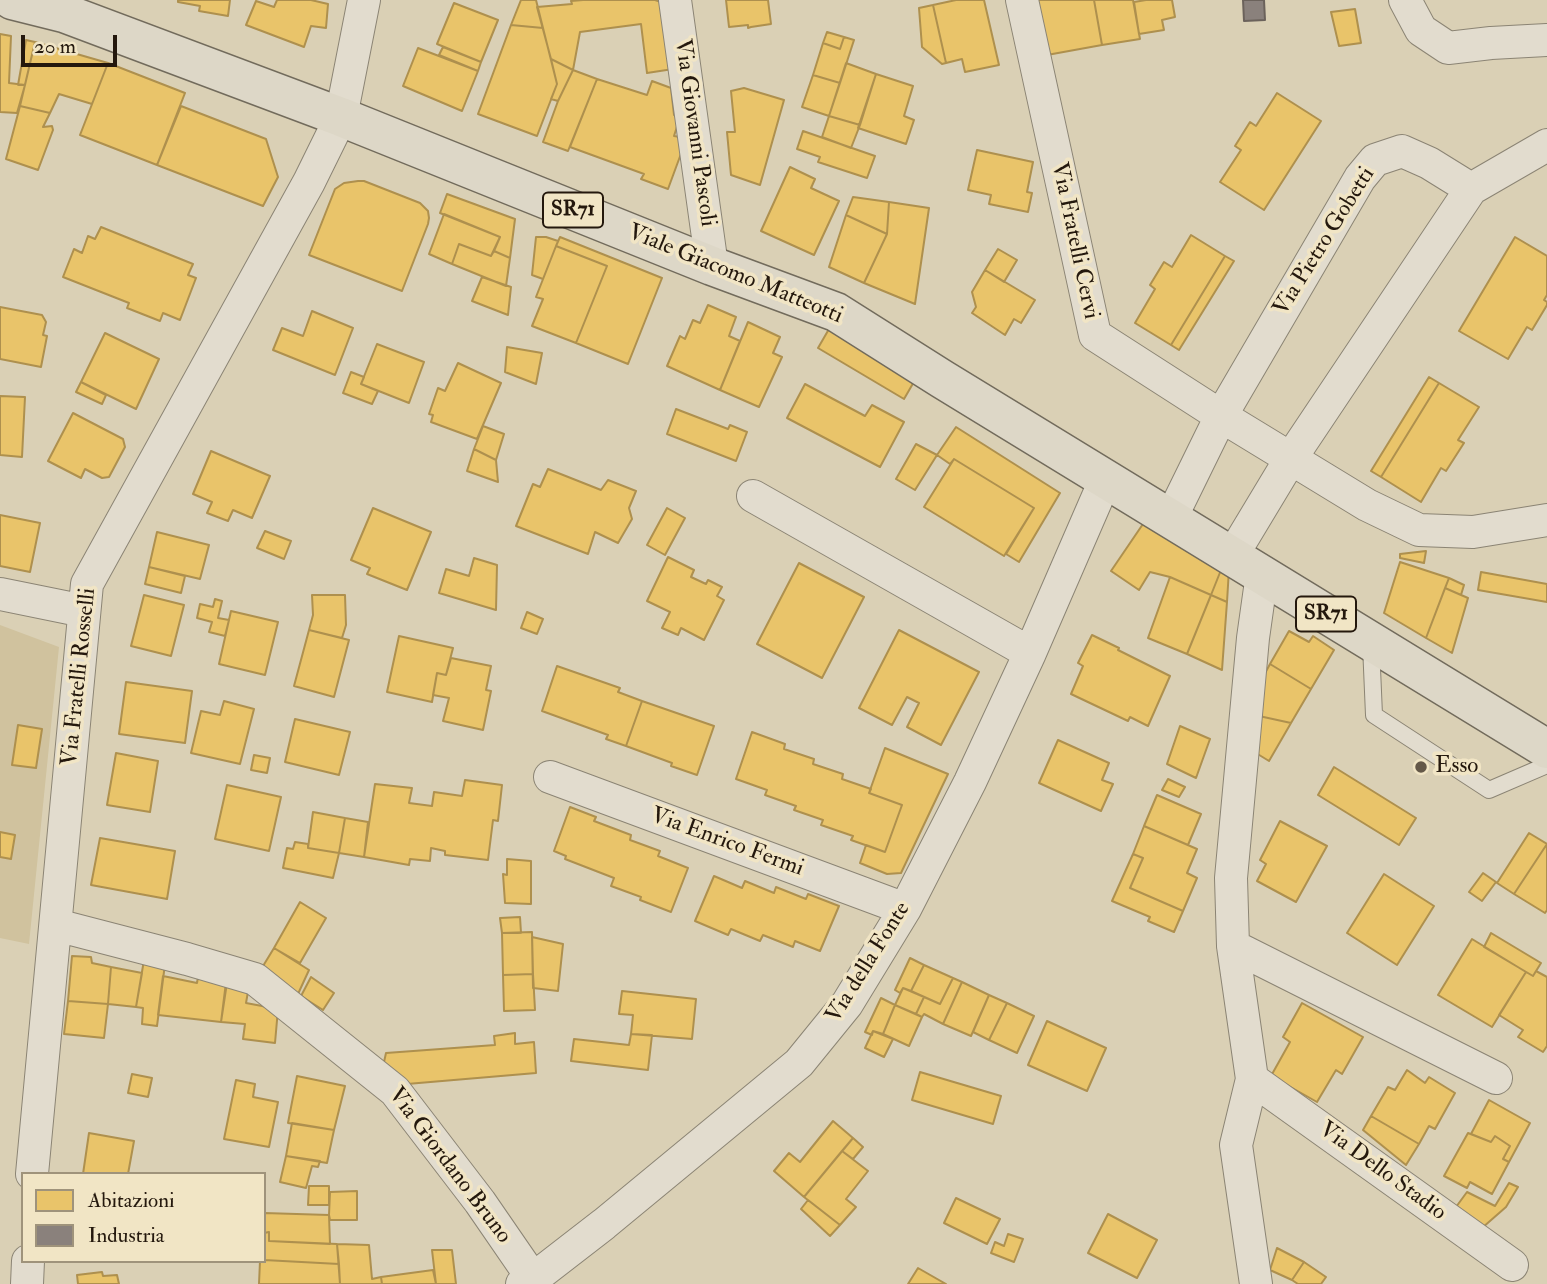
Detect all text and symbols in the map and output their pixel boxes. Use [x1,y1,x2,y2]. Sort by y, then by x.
scale bar [24,21,121,65]
text: 20 m [34,33,76,60]
street label: Via Giovanni Pascoli [667,37,721,229]
street label: Via Fratelli Cervi [1044,160,1104,322]
street label: Via Pietro Gobetti [1268,163,1382,321]
road number: SR71 [543,192,603,228]
street label: Viale Giacomo Matteotti [624,219,846,331]
street label: Via Fratelli Rosselli [57,587,103,767]
road number: SR71 [1296,596,1356,632]
place label: Esso [1435,753,1478,781]
marker: Esso [1413,759,1429,775]
street label: Via Enrico Fermi [647,803,807,883]
street label: Via della Fonte [821,897,917,1029]
street label: Via Giordano Bruno [381,1083,517,1249]
street label: Via Dello Stadio [1313,1117,1451,1227]
legend [21,1172,266,1263]
text: Abitazioni [88,1187,175,1214]
text: Industria [88,1222,165,1249]

